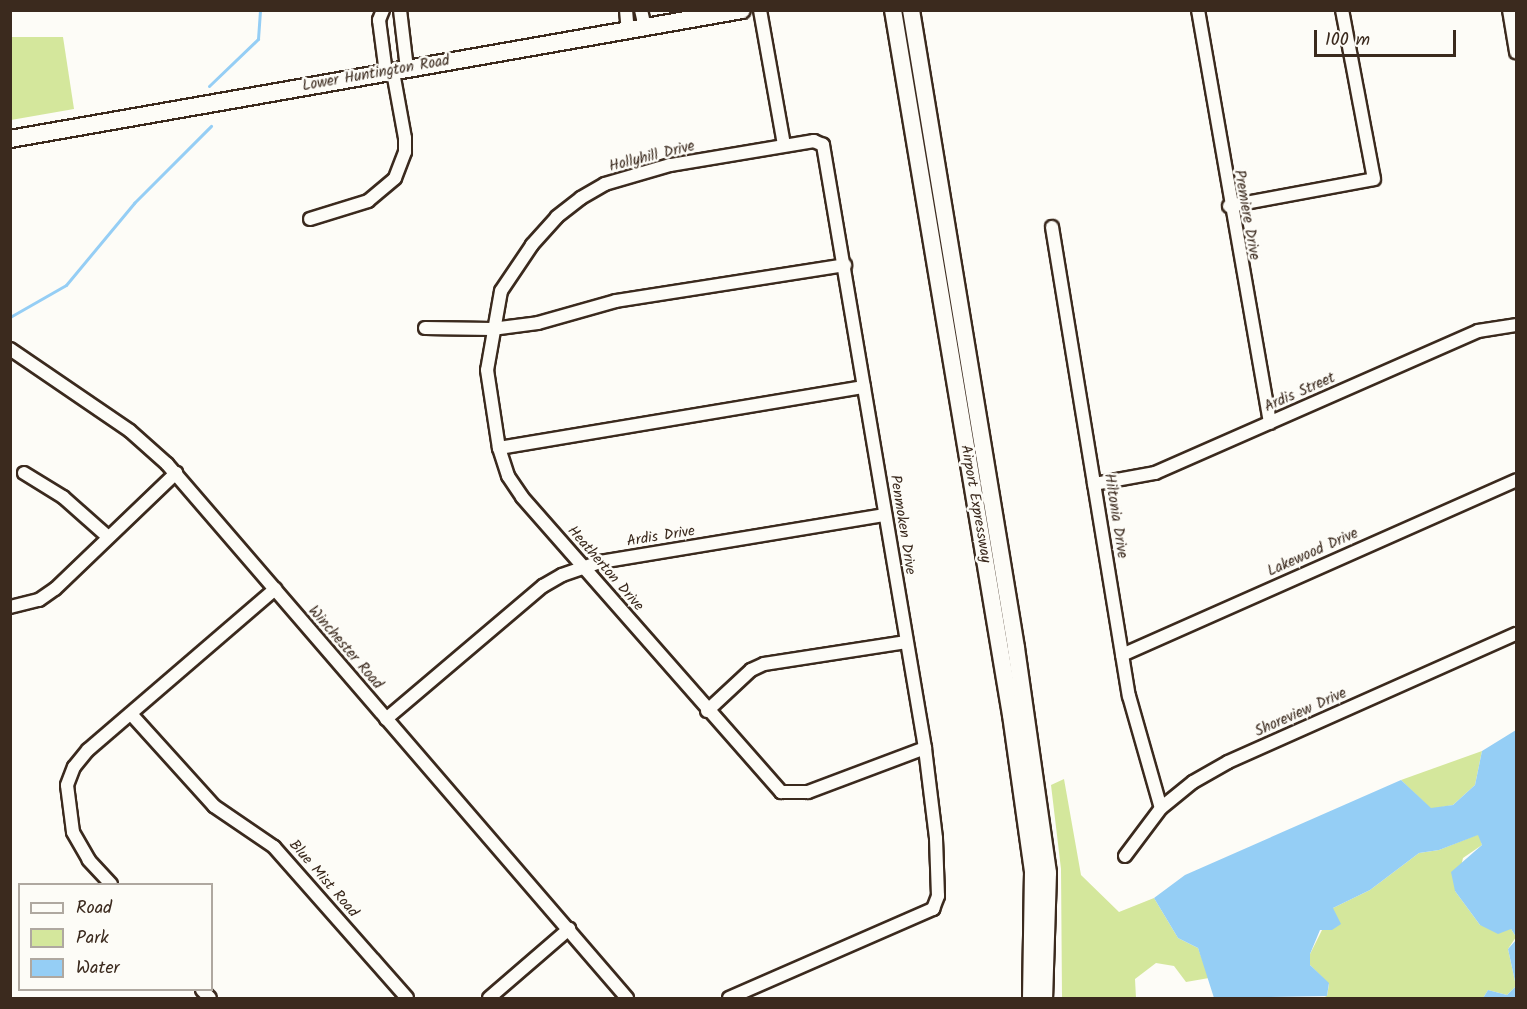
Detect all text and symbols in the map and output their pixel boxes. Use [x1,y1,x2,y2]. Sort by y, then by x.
scale bar [1317,18,1460,56]
text: 100 m [1325,26,1370,55]
street label: Lower Huntington Road [301,52,451,96]
street label: Hollyhill Drive [607,138,697,176]
street label: Premiere Drive [1229,169,1263,261]
street label: Ardis Street [1262,369,1338,417]
street label: Airport Expressway [956,444,994,564]
street label: Hiltonia Drive [1099,472,1131,560]
street label: Penmoken Drive [885,474,919,576]
street label: Heatherton Drive [563,523,647,615]
street label: Ardis Drive [626,523,696,551]
street label: Lakewood Drive [1265,525,1361,581]
street label: Winchester Road [304,603,386,693]
street label: Shoreview Drive [1252,685,1350,741]
street label: Blue Mist Road [284,837,362,921]
legend [18,883,213,991]
text: Road [76,894,112,923]
text: Park [76,924,109,953]
text: Water [76,954,120,983]

